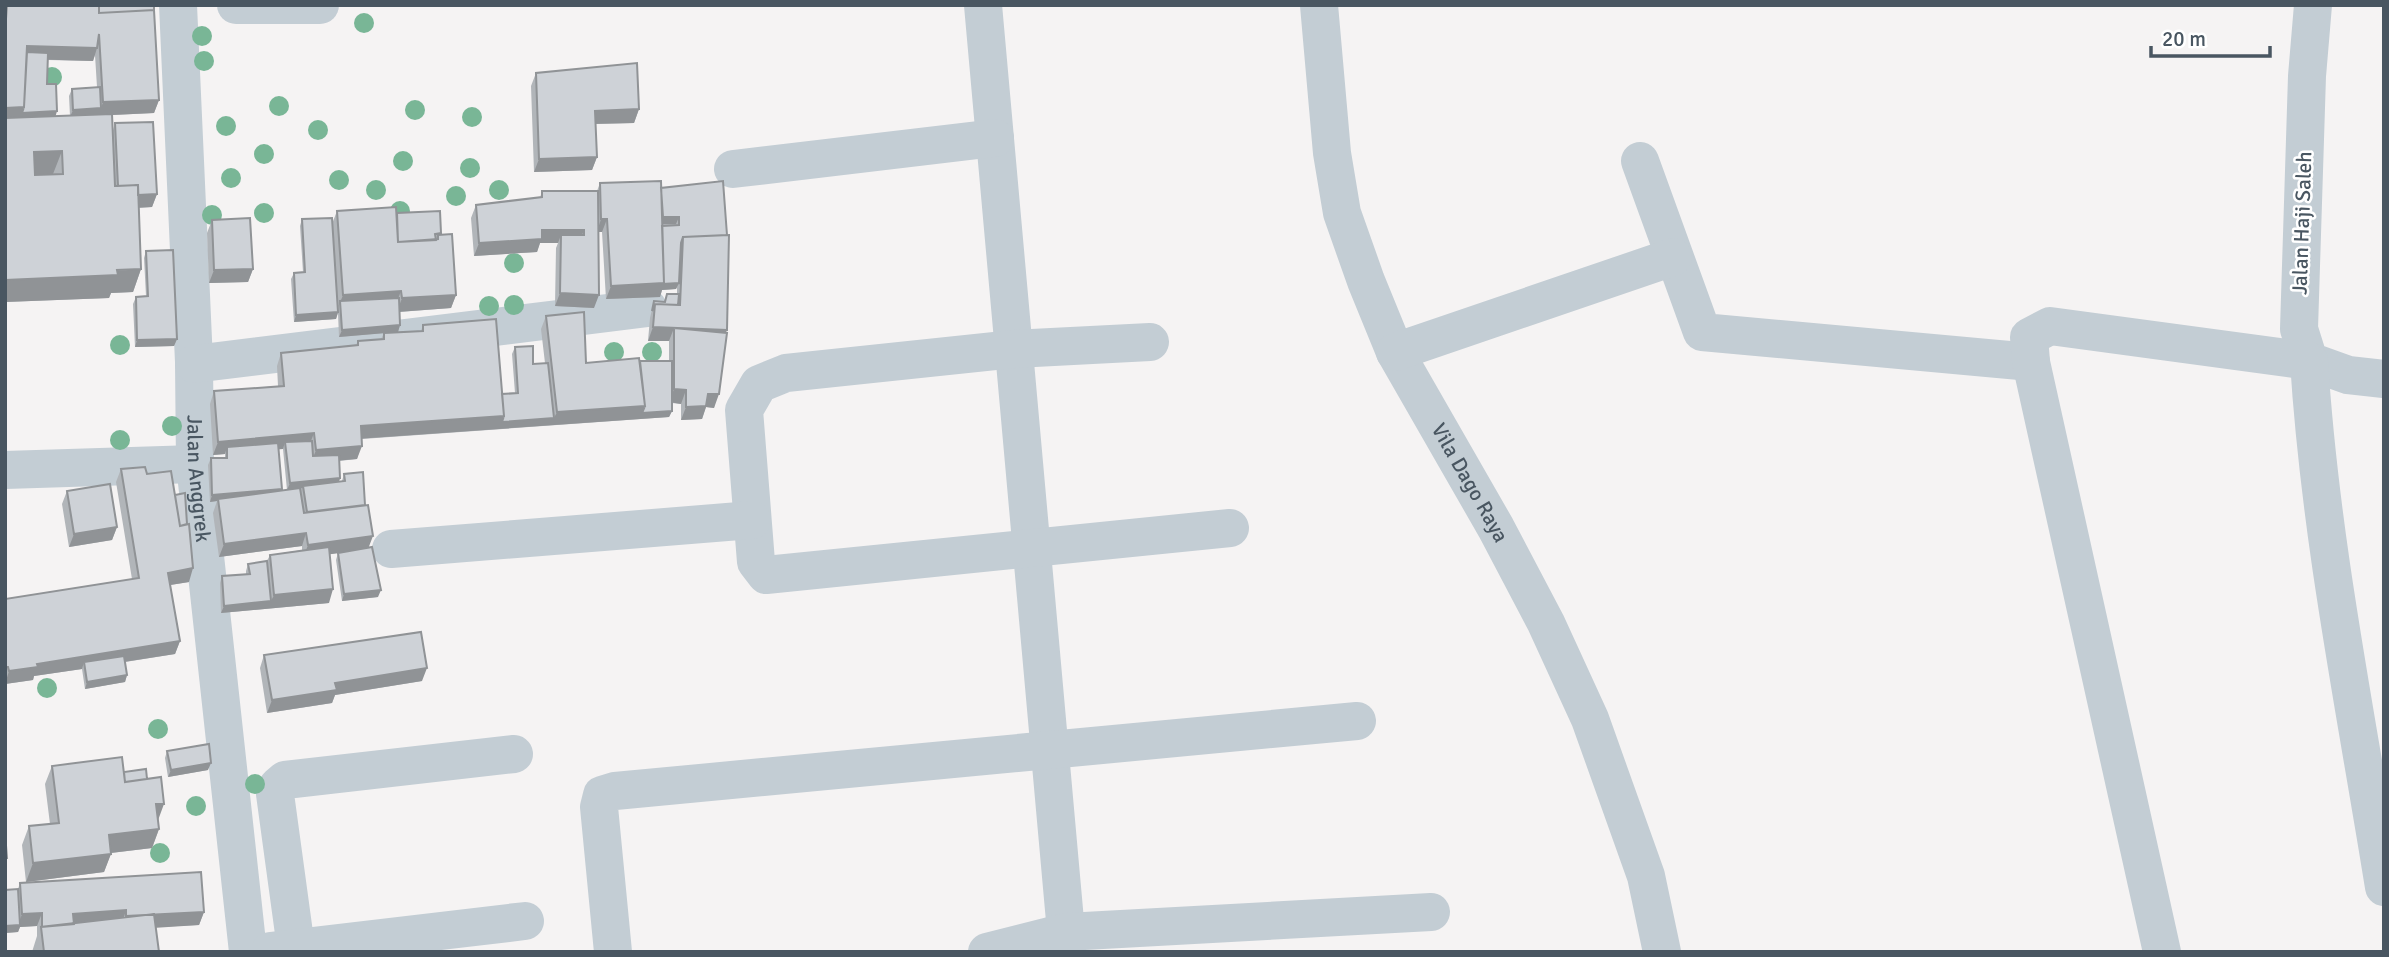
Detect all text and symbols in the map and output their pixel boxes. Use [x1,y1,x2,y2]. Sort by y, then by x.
scale bar [2151,14,2270,58]
text: 20 m [2162,26,2206,52]
street label: Jalan Haji Saleh [2287,151,2317,295]
street label: Jalan Anggrek [182,415,216,544]
street label: Vila Dago Raya [1426,419,1514,547]

